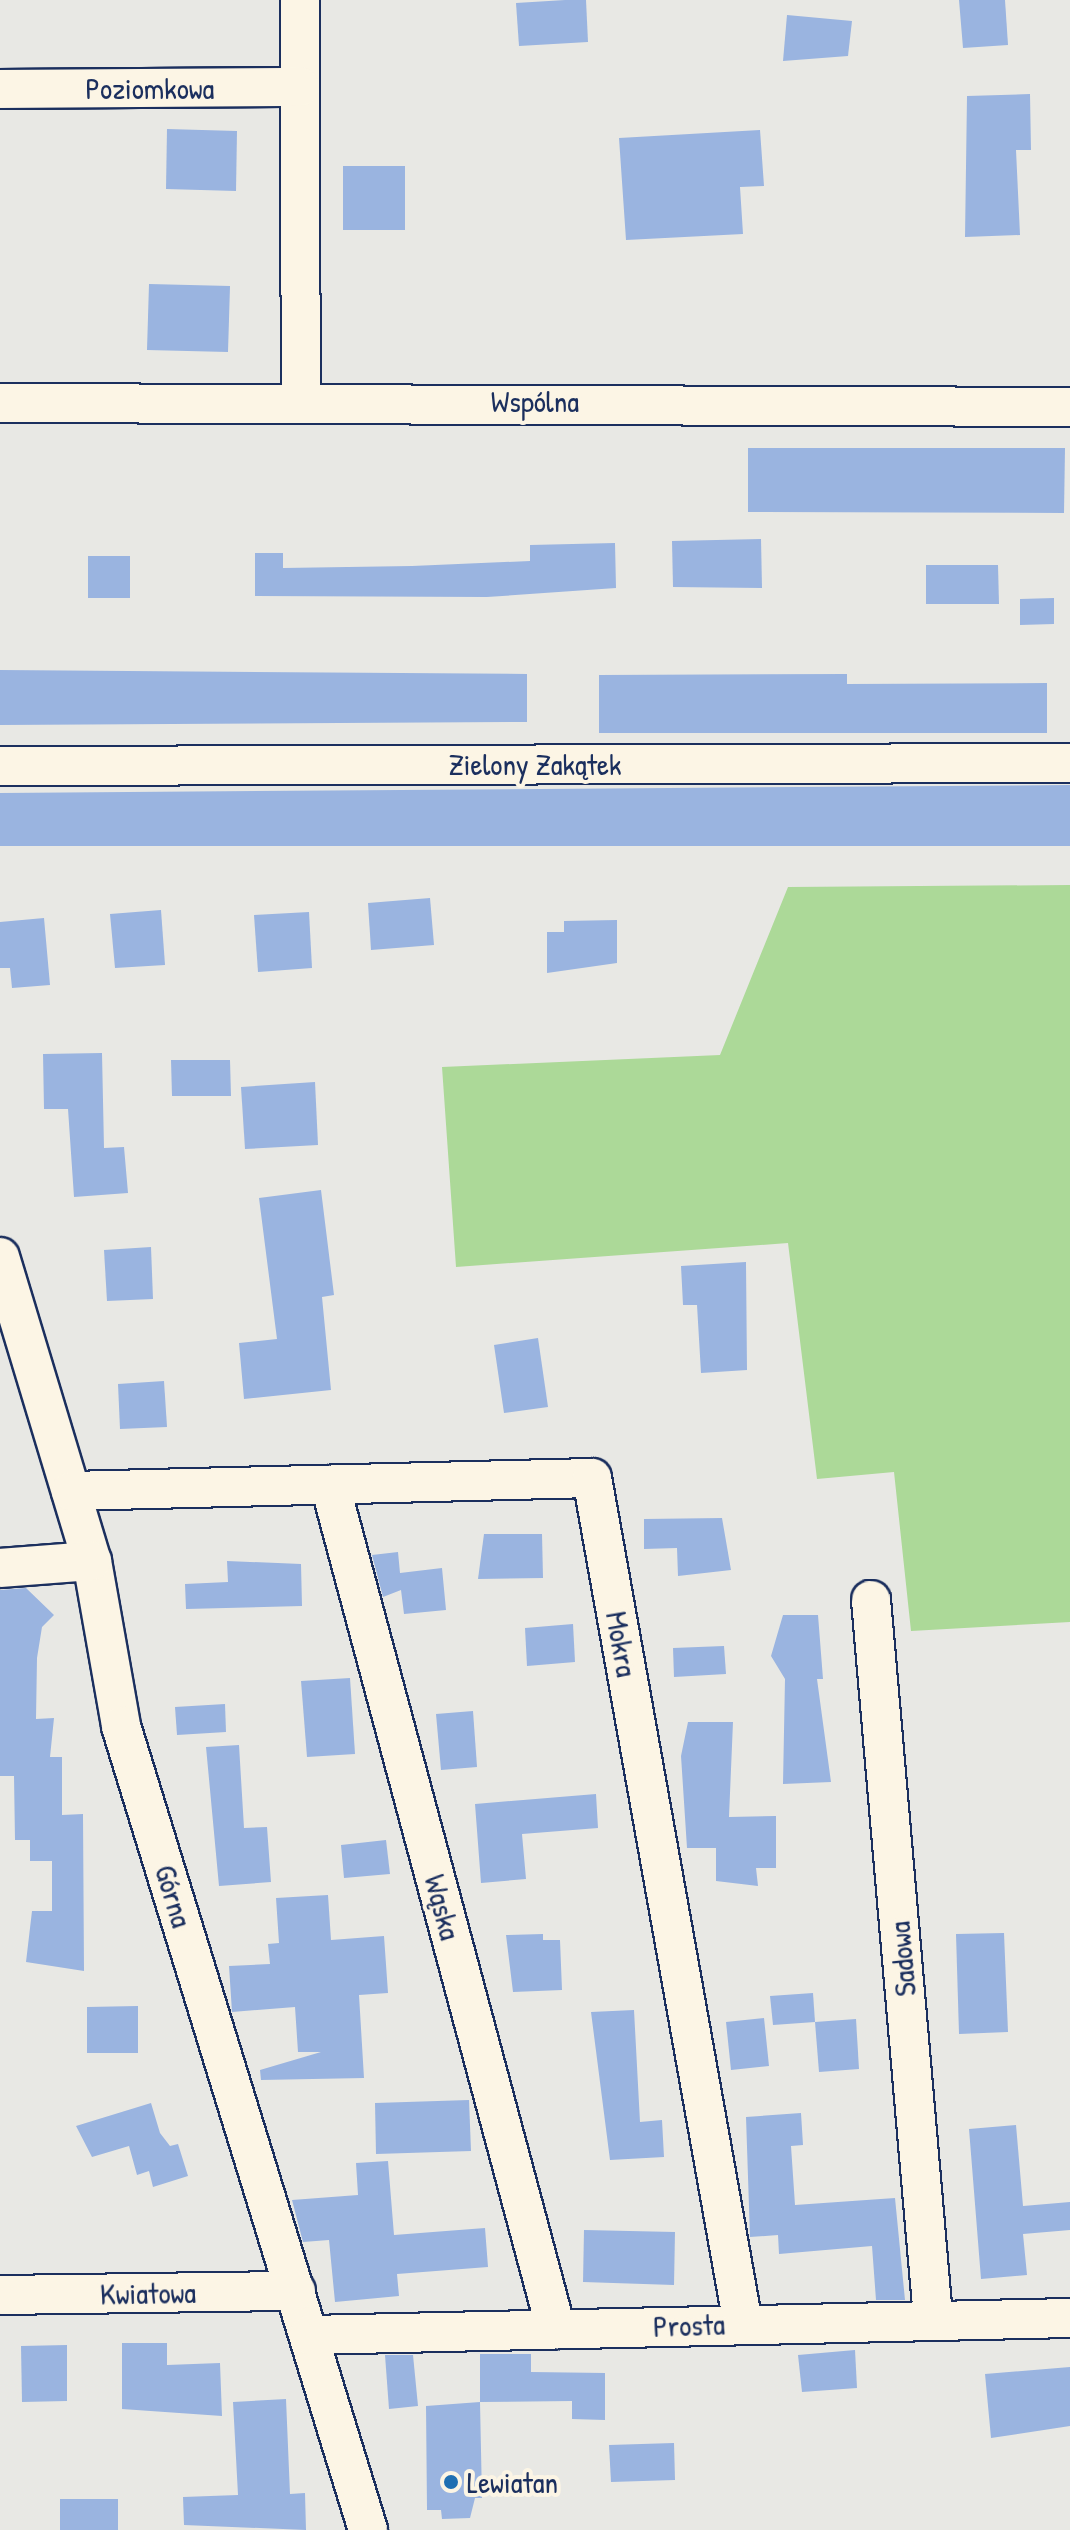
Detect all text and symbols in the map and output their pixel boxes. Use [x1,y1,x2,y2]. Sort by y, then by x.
street label: Poziomkowa [86,70,214,106]
street label: Wspólna [491,383,579,419]
street label: Zielony Zakątek [449,746,621,782]
street label: Mokra [599,1609,645,1679]
street label: Górna [148,1860,200,1932]
street label: Wąska [417,1870,469,1944]
street label: Sadowa [881,1920,923,1998]
street label: Kwiatowa [100,2274,196,2312]
street label: Prosta [653,2306,725,2344]
place label: Lewiatan [467,2464,558,2500]
marker: Lewiatan [442,2473,460,2491]

